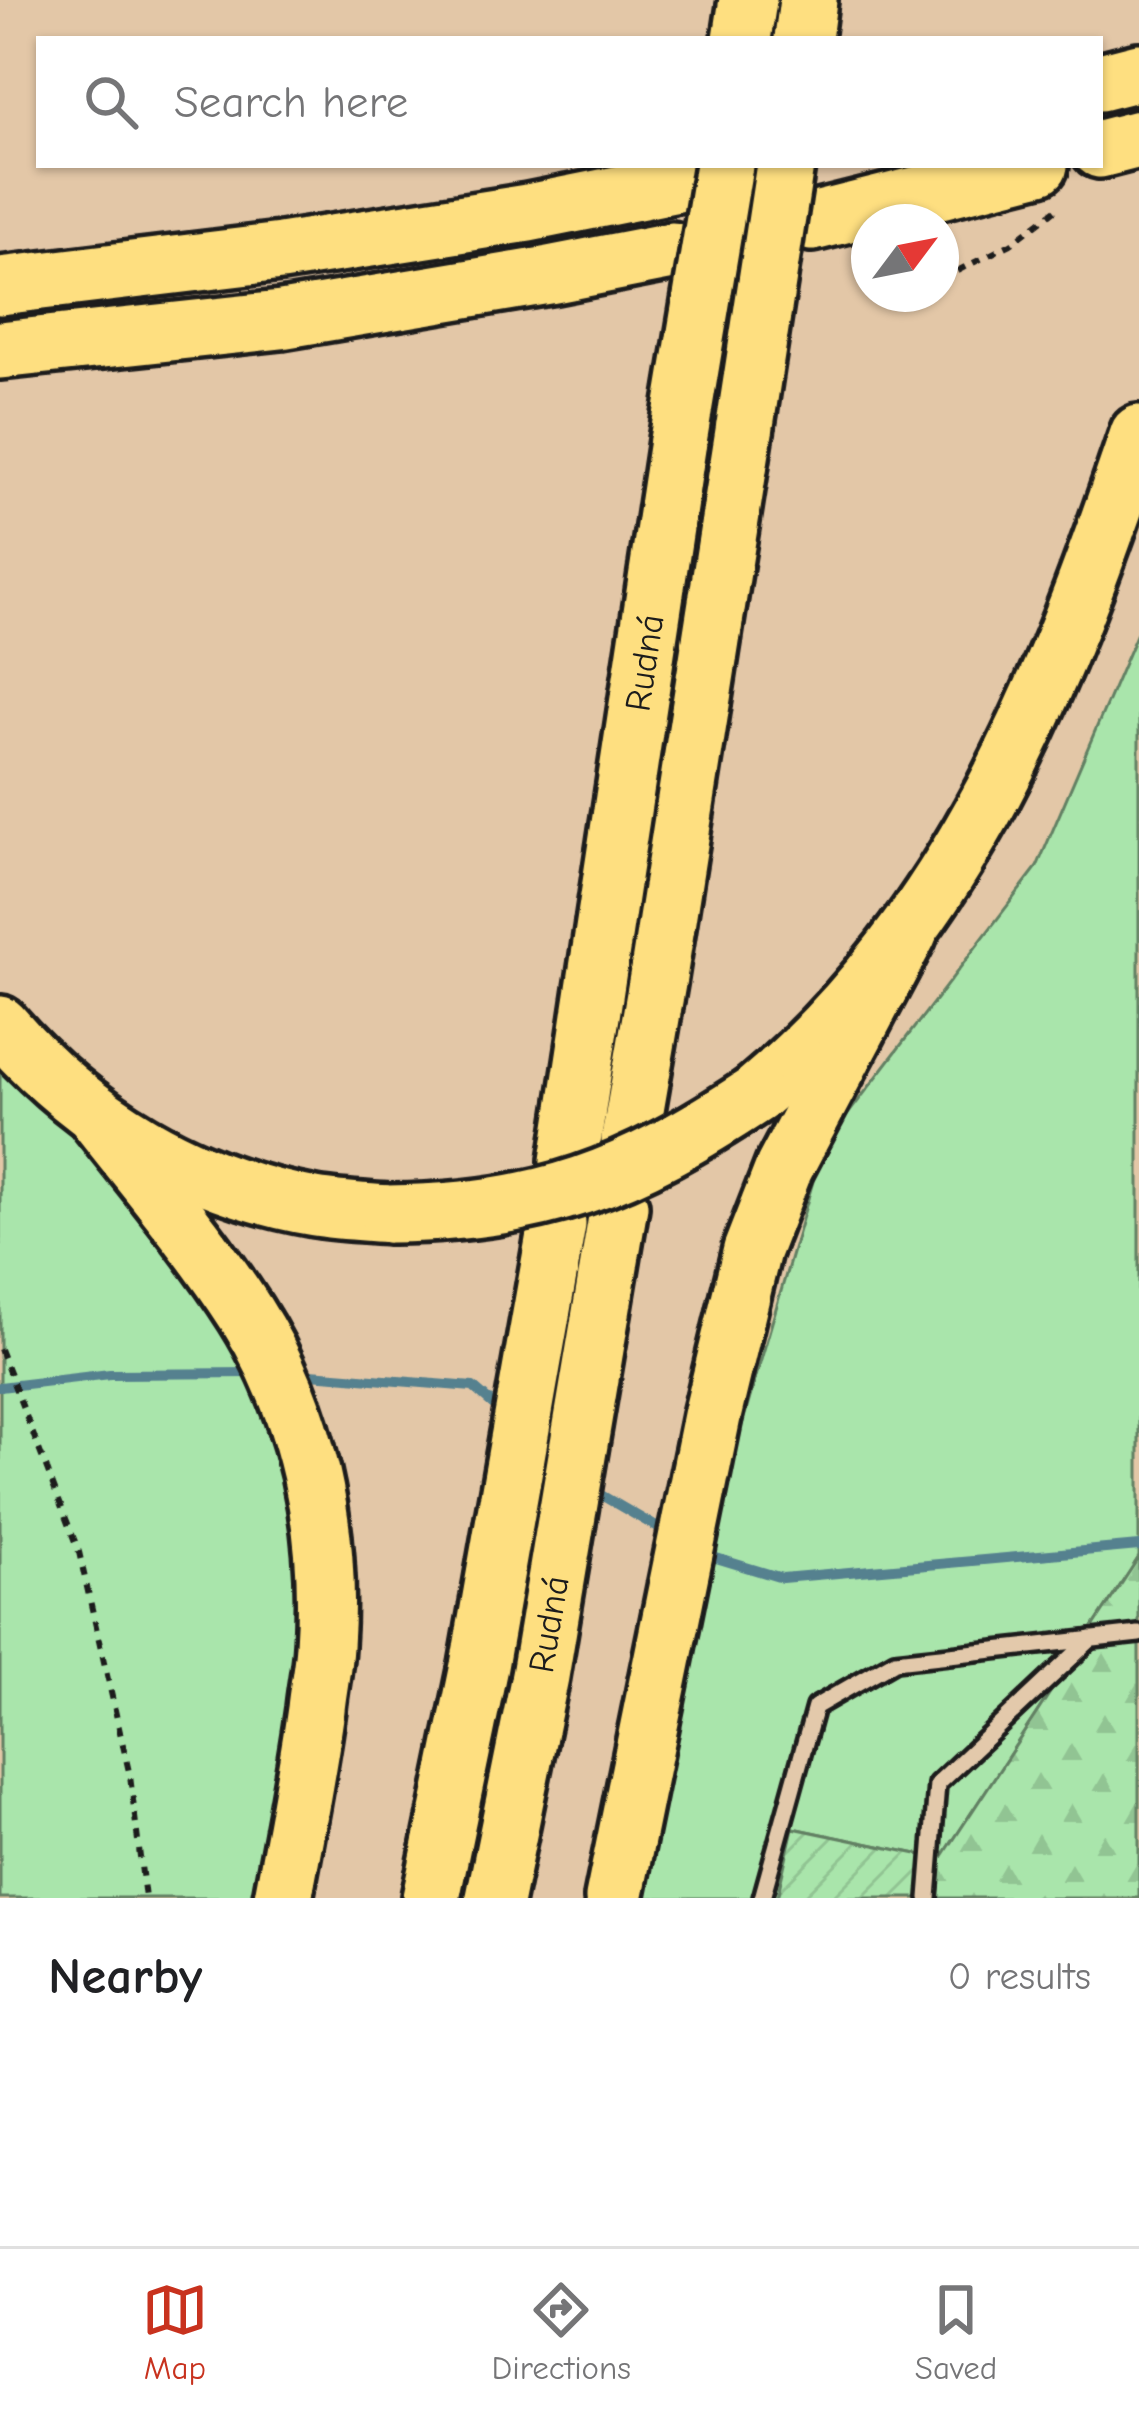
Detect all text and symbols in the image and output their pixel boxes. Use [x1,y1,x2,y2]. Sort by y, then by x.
search box [36,36,1103,168]
icon: search [78,69,144,135]
text: Search here [174,76,408,128]
north arrow [851,204,959,312]
street label: Rudná [617,611,672,714]
street label: Rudná [520,1573,577,1676]
text: Nearby [48,1947,202,2006]
text: 0 results [948,1954,1091,1999]
tab: Map [142,2277,208,2387]
tab: Directions [492,2277,631,2387]
tab: Saved [915,2277,997,2387]

